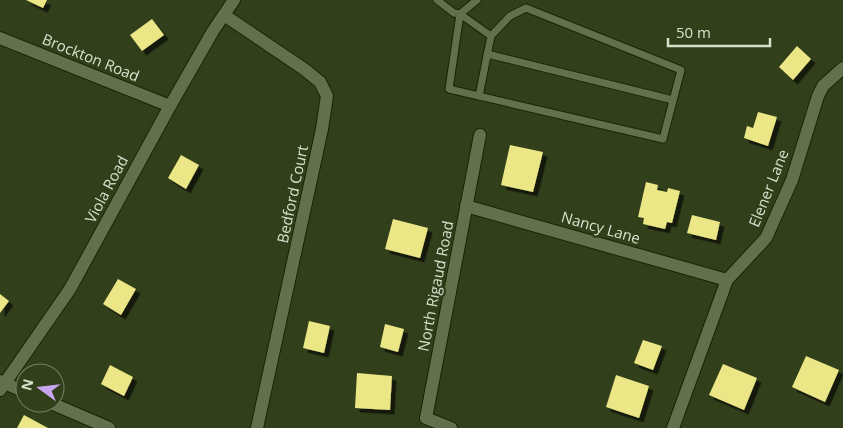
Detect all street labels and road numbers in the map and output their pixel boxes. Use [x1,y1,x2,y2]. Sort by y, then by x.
street label: Brockton Road [39,28,143,86]
street label: Bedford Court [272,143,312,245]
street label: Elener Lane [743,146,793,230]
street label: Viola Road [80,152,132,226]
street label: Nancy Lane [559,206,643,248]
street label: North Rigaud Road [413,219,457,353]

